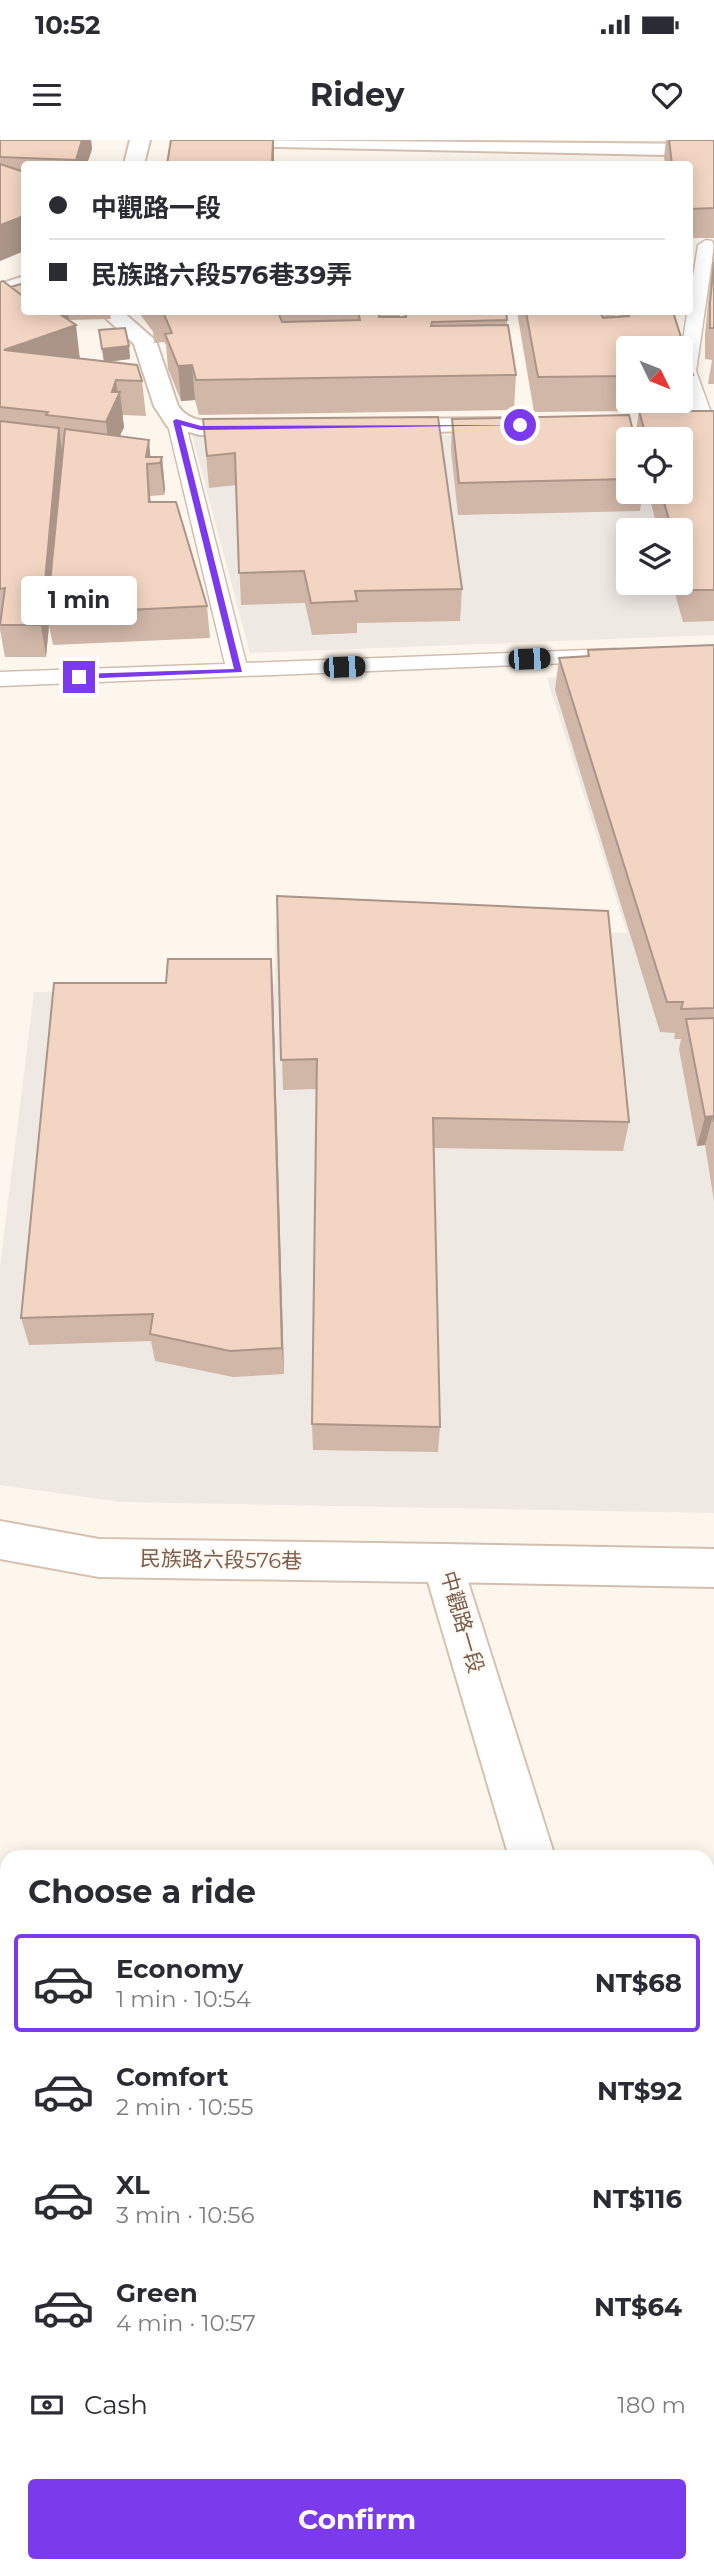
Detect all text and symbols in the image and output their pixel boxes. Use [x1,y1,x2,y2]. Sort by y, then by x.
text: 10:52 [35,9,100,41]
text: Ridey [310,75,404,114]
icon: menu [28,76,66,114]
icon: heart [648,76,686,114]
text: 中觀路一段 [91,192,221,224]
text: 民族路六段576巷39弄 [91,259,352,291]
north arrow [616,336,693,413]
map controls [616,336,693,595]
route start [504,409,536,441]
button: locate [616,427,693,504]
button: layers [616,518,693,595]
callout: 1 min [21,575,137,624]
text: 1 min [48,586,110,614]
car [508,648,551,670]
car [323,656,366,678]
route end [63,661,95,693]
street label: 民族路六段576巷 [140,1546,302,1573]
street label: 中觀路一段 [436,1568,489,1676]
text: Choose a ride [28,1872,256,1911]
icon: car [32,1952,95,2015]
text: Economy [116,1953,243,1985]
text: NT$68 [595,1967,682,1999]
text: 1 min · 10:54 [116,1985,251,2013]
icon: car [32,2060,95,2123]
text: Comfort [116,2061,228,2093]
text: NT$92 [597,2075,682,2107]
text: 2 min · 10:55 [116,2093,253,2121]
icon: car [32,2168,95,2231]
text: XL [116,2169,150,2201]
text: NT$116 [592,2183,682,2215]
text: 3 min · 10:56 [116,2201,254,2229]
icon: car [32,2276,95,2339]
text: Green [116,2277,198,2309]
text: NT$64 [594,2291,682,2323]
text: 4 min · 10:57 [116,2309,256,2337]
icon: cash [28,2386,66,2424]
text: Cash [84,2389,148,2421]
text: 180 m [617,2391,686,2419]
button: Confirm [28,2479,686,2559]

